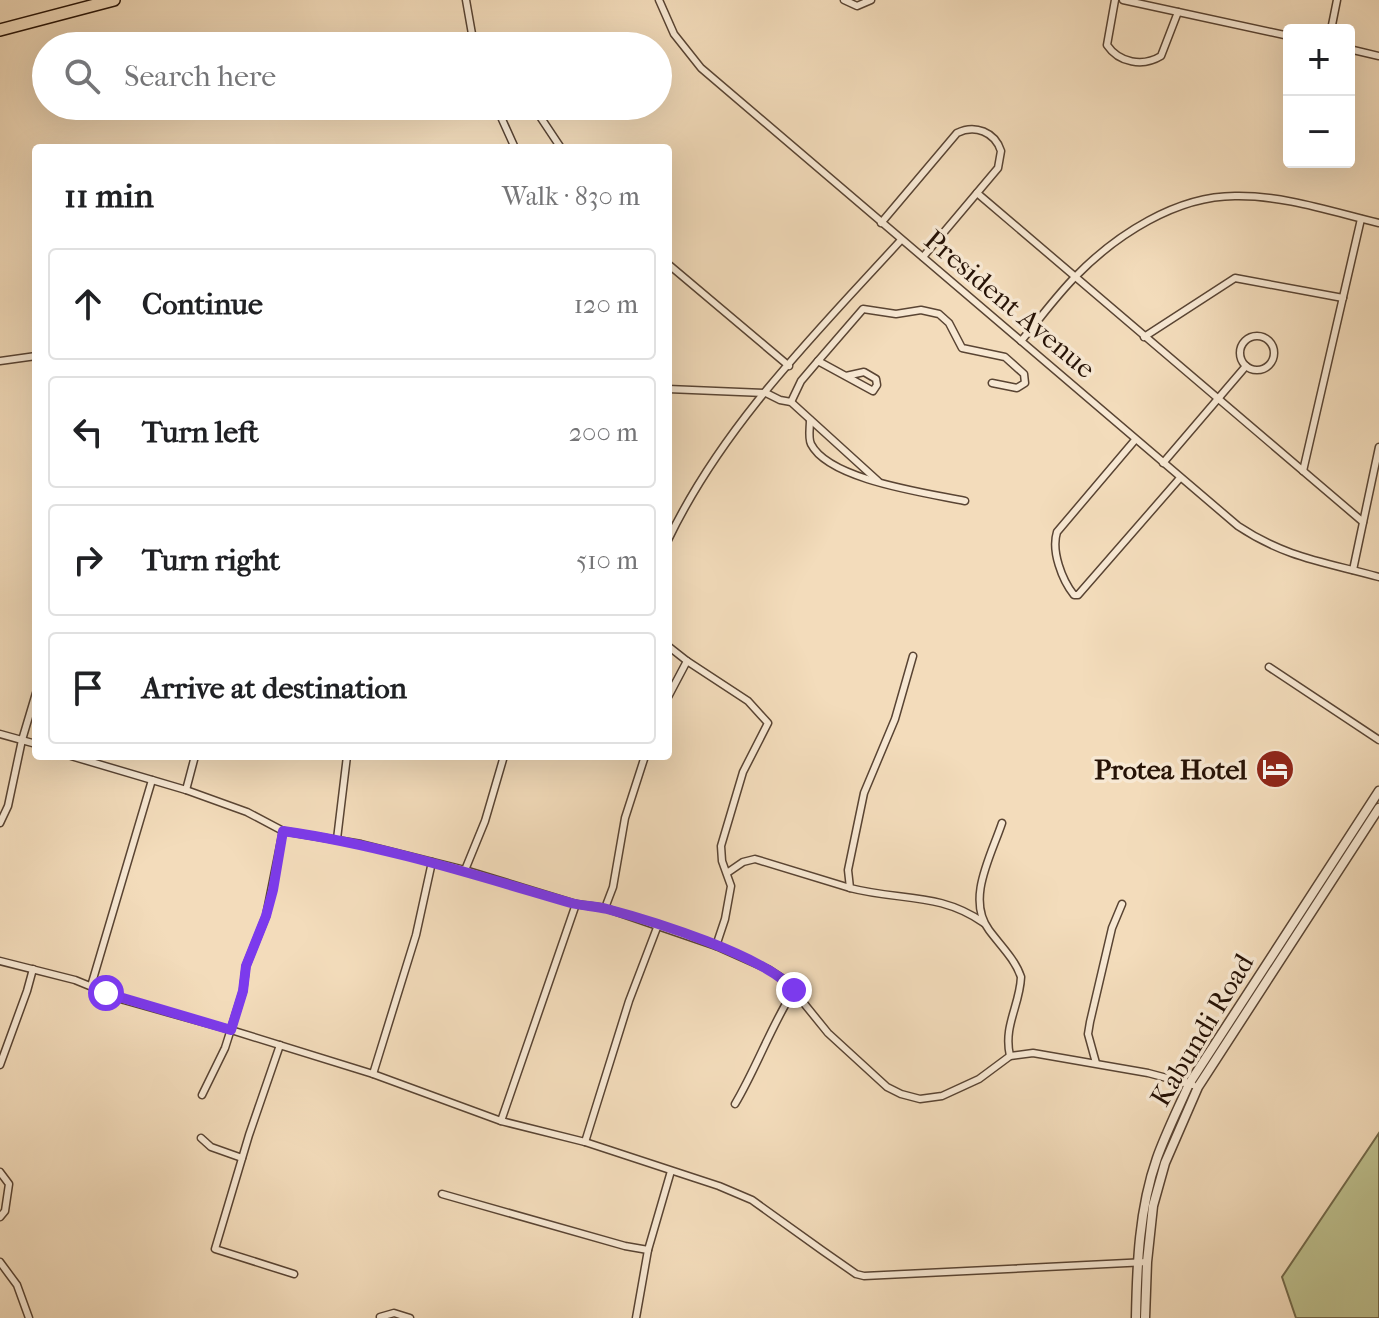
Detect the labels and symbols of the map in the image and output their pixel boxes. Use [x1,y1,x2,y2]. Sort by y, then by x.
street label: President Avenue [918,223,1102,385]
hotel icon: Protea Hotel [1254,748,1296,790]
place label: Protea Hotel [1094,753,1247,786]
street label: Kabundi Road [1144,947,1261,1112]
route end [776,972,812,1008]
route start [88,975,124,1011]

